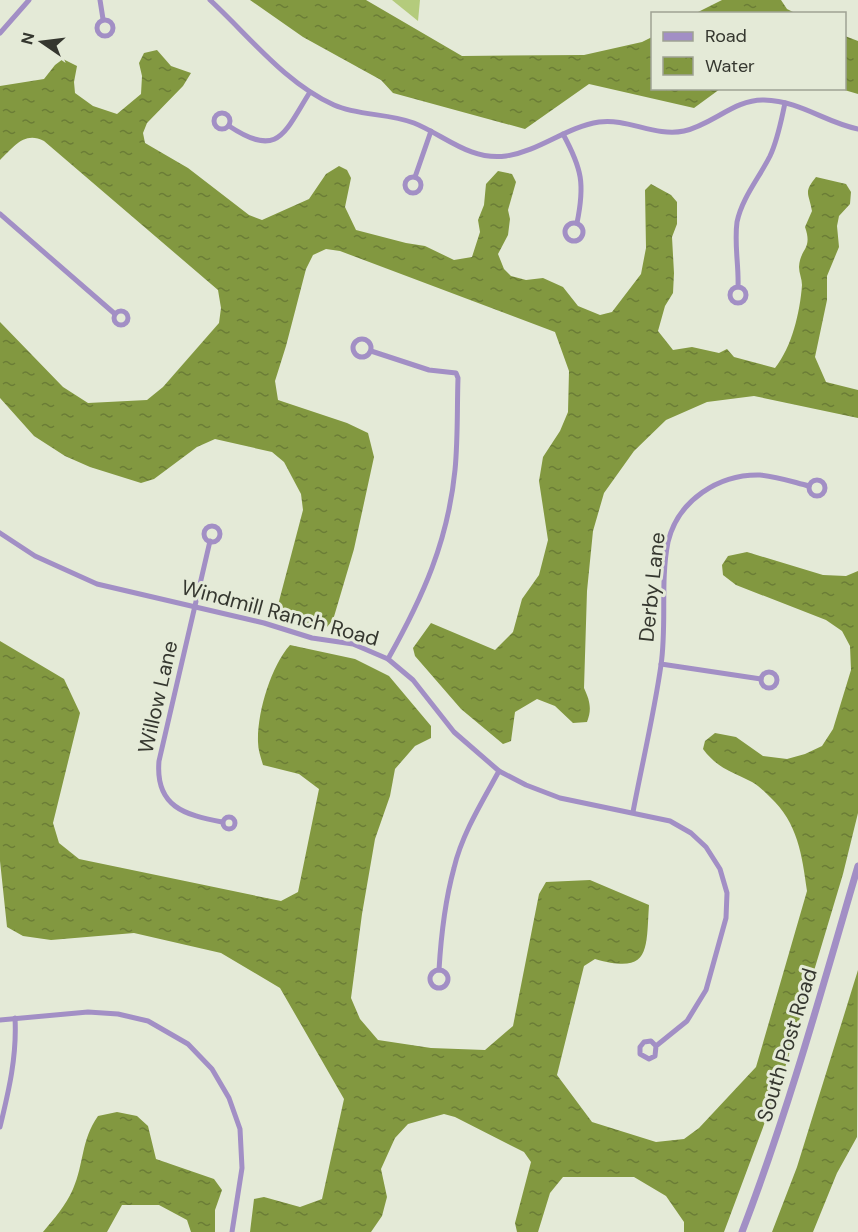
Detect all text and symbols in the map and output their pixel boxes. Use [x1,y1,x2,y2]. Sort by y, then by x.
north arrow [12,12,72,72]
legend [651,12,846,90]
text: Road [705,24,747,48]
text: N [16,30,40,47]
text: Water [705,54,755,78]
street label: Derby Lane [632,531,672,643]
street label: Windmill Ranch Road [178,573,382,653]
street label: Willow Lane [131,638,185,756]
street label: South Post Road [750,965,824,1125]

